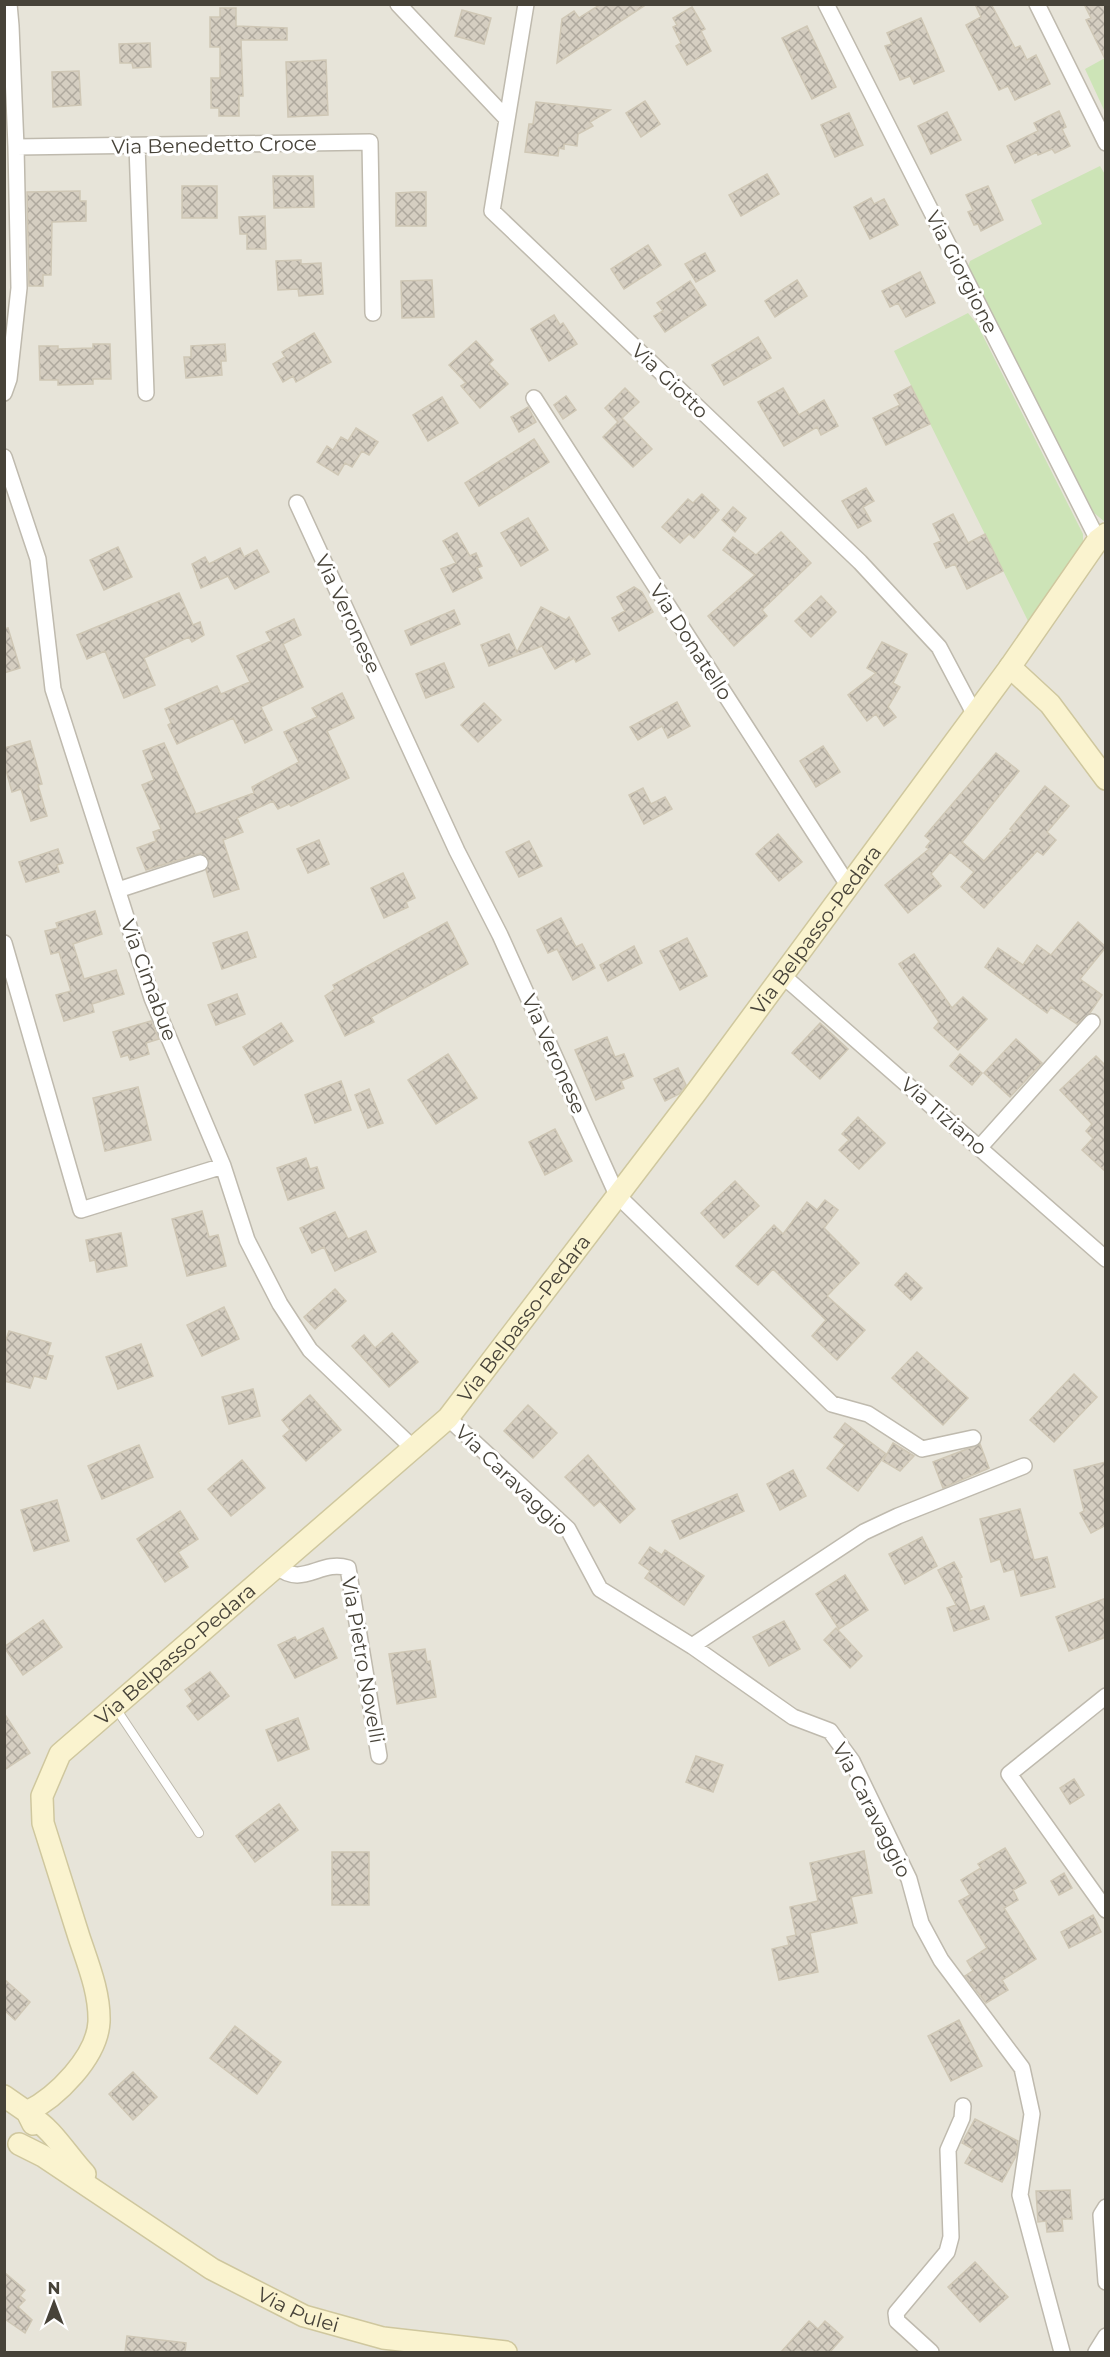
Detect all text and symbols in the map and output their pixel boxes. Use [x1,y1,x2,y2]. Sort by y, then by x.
street label: Via Benedetto Croce [111,131,317,159]
street label: Via Giorgione [921,207,1003,337]
street label: Via Giotto [627,338,713,424]
street label: Via Veronese [310,551,386,677]
street label: Via Donatello [645,579,737,705]
street label: Via Belpasso-Pedara [746,841,886,1019]
street label: Via Cimabue [116,916,182,1044]
street label: Via Veronese [517,990,591,1118]
street label: Via Tiziano [896,1072,992,1160]
street label: Via Belpasso-Pedara [452,1230,595,1407]
street label: Via Caravaggio [450,1420,574,1540]
street label: Via Pietro Novelli [337,1575,389,1745]
street label: Via Belpasso-Pedara [90,1578,260,1730]
street label: Via Caravaggio [828,1739,916,1881]
north arrow [24,2273,84,2333]
text: N [48,2279,60,2298]
street label: Via Pulei [253,2282,342,2337]

